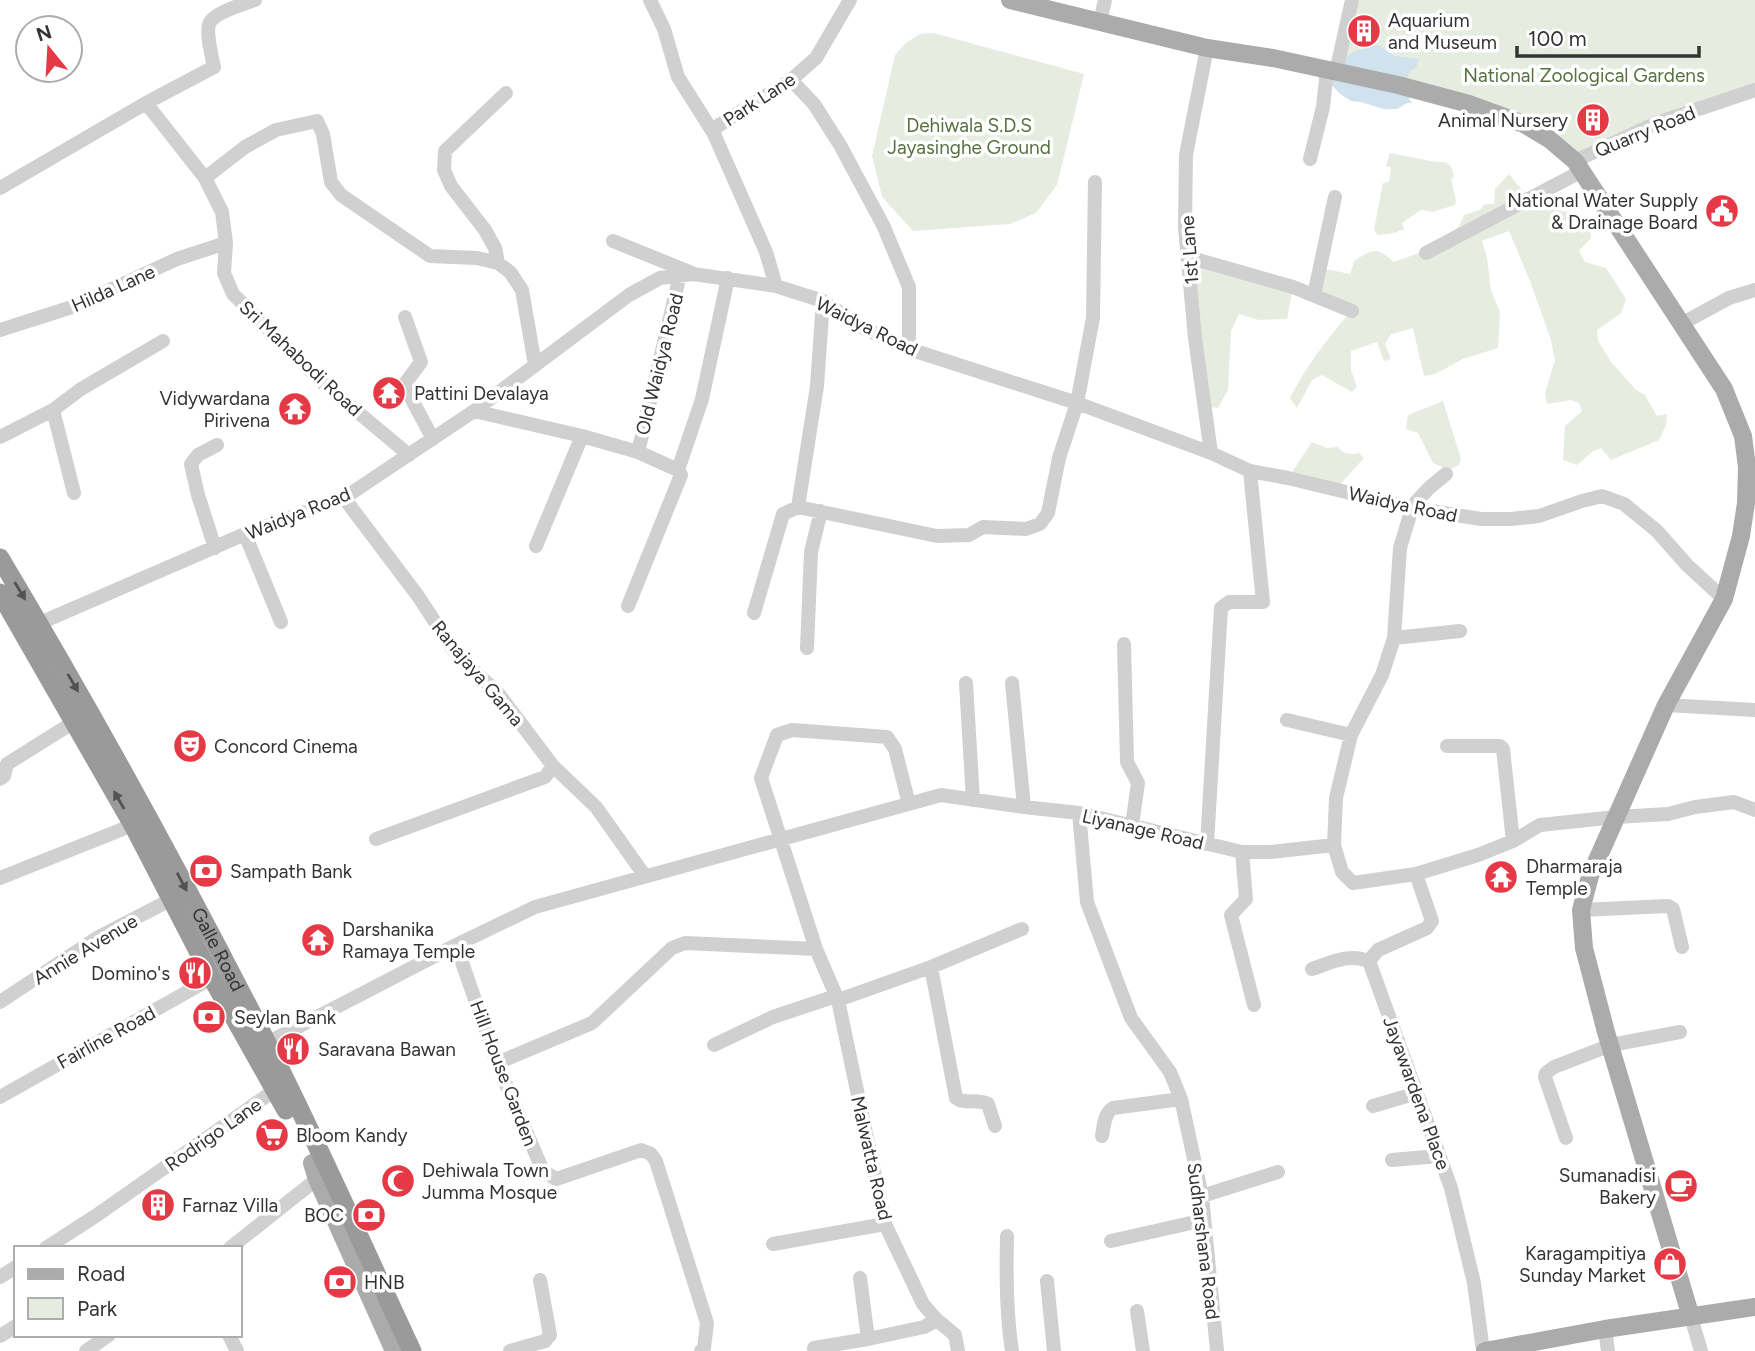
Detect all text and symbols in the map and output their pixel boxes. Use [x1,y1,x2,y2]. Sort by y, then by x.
place label: Aquarium and Museum [1388,9,1497,54]
building icon: Aquarium and Museum [1345,12,1383,50]
north arrow [14,14,84,84]
scale bar [1517,14,1699,58]
text: N [33,20,54,47]
text: 100 m [1528,26,1587,51]
park label: National Zoological Gardens [1463,64,1705,87]
street label: Park Lane [719,68,800,131]
building icon: Animal Nursery [1574,101,1612,139]
street label: Quarry Road [1592,101,1699,162]
place label: Animal Nursery [1438,109,1568,132]
park label: Dehiwala S.D.S Jayasinghe Ground [887,114,1051,159]
place label: National Water Supply & Drainage Board [1507,189,1698,234]
public building icon: National Water Supply & Drainage Board [1703,192,1741,230]
street label: 1st Lane [1176,215,1203,285]
street label: Hilda Lane [68,260,158,317]
street label: Old Waidya Road [631,291,688,437]
street label: Waidya Road [812,292,922,361]
street label: Sri Mahabodi Road [235,296,367,421]
temple icon: Pattini Devalaya [370,374,408,412]
place label: Pattini Devalaya [414,382,549,405]
place label: Vidywardana Pirivena [159,387,270,432]
temple icon: Vidywardana Pirivena [276,390,314,428]
street label: Waidya Road [243,482,354,545]
street label: Waidya Road [1346,482,1459,527]
one-way arrow [13,581,26,600]
street label: Ranajaya Gama [427,616,528,731]
one-way arrow [67,673,79,692]
theatre icon: Concord Cinema [171,727,209,765]
place label: Concord Cinema [214,735,358,758]
one-way arrow [113,790,125,809]
street label: Liyanage Road [1080,804,1206,855]
bank icon: Sampath Bank [187,852,225,890]
place label: Dharmaraja Temple [1526,855,1623,900]
temple icon: Dharmaraja Temple [1482,858,1520,896]
place label: Sampath Bank [230,860,353,883]
one-way arrow [176,873,188,892]
street label: Galle Road [187,903,249,995]
street label: Annie Avenue [29,909,142,990]
place label: Darshanika Ramaya Temple [342,918,475,963]
temple icon: Darshanika Ramaya Temple [299,921,337,959]
restaurant icon: Domino's [176,954,214,992]
place label: Domino's [91,962,170,985]
street label: Hill House Garden [465,997,542,1149]
bank icon: Seylan Bank [190,998,228,1036]
street label: Fairline Road [53,1001,159,1074]
place label: Seylan Bank [234,1006,337,1029]
street label: Jayawardena Place [1378,1013,1455,1173]
restaurant icon: Saravana Bawan [274,1030,312,1068]
place label: Saravana Bawan [318,1038,456,1061]
street label: Rodrigo Lane [161,1093,266,1176]
street label: Malwatta Road [846,1094,897,1222]
supermarket icon: Bloom Kandy [253,1116,291,1154]
place label: Bloom Kandy [296,1124,408,1147]
place label: Dehiwala Town Jumma Mosque [422,1159,557,1204]
street label: Sudharshana Road [1182,1161,1225,1321]
mosque icon: Dehiwala Town Jumma Mosque [379,1162,417,1200]
place label: Sumanadisi Bakery [1559,1164,1656,1209]
cafe icon: Sumanadisi Bakery [1662,1167,1700,1205]
building icon: Farnaz Villa [139,1186,177,1224]
place label: Farnaz Villa [182,1194,278,1217]
bank icon: BOC [350,1196,388,1234]
place label: BOC [304,1204,344,1227]
place label: Karagampitiya Sunday Market [1519,1242,1646,1287]
shop icon: Karagampitiya Sunday Market [1651,1245,1689,1283]
legend [14,1246,242,1337]
text: Road [77,1261,125,1286]
bank icon: HNB [321,1263,359,1301]
place label: HNB [364,1271,405,1294]
text: Park [77,1296,118,1321]

